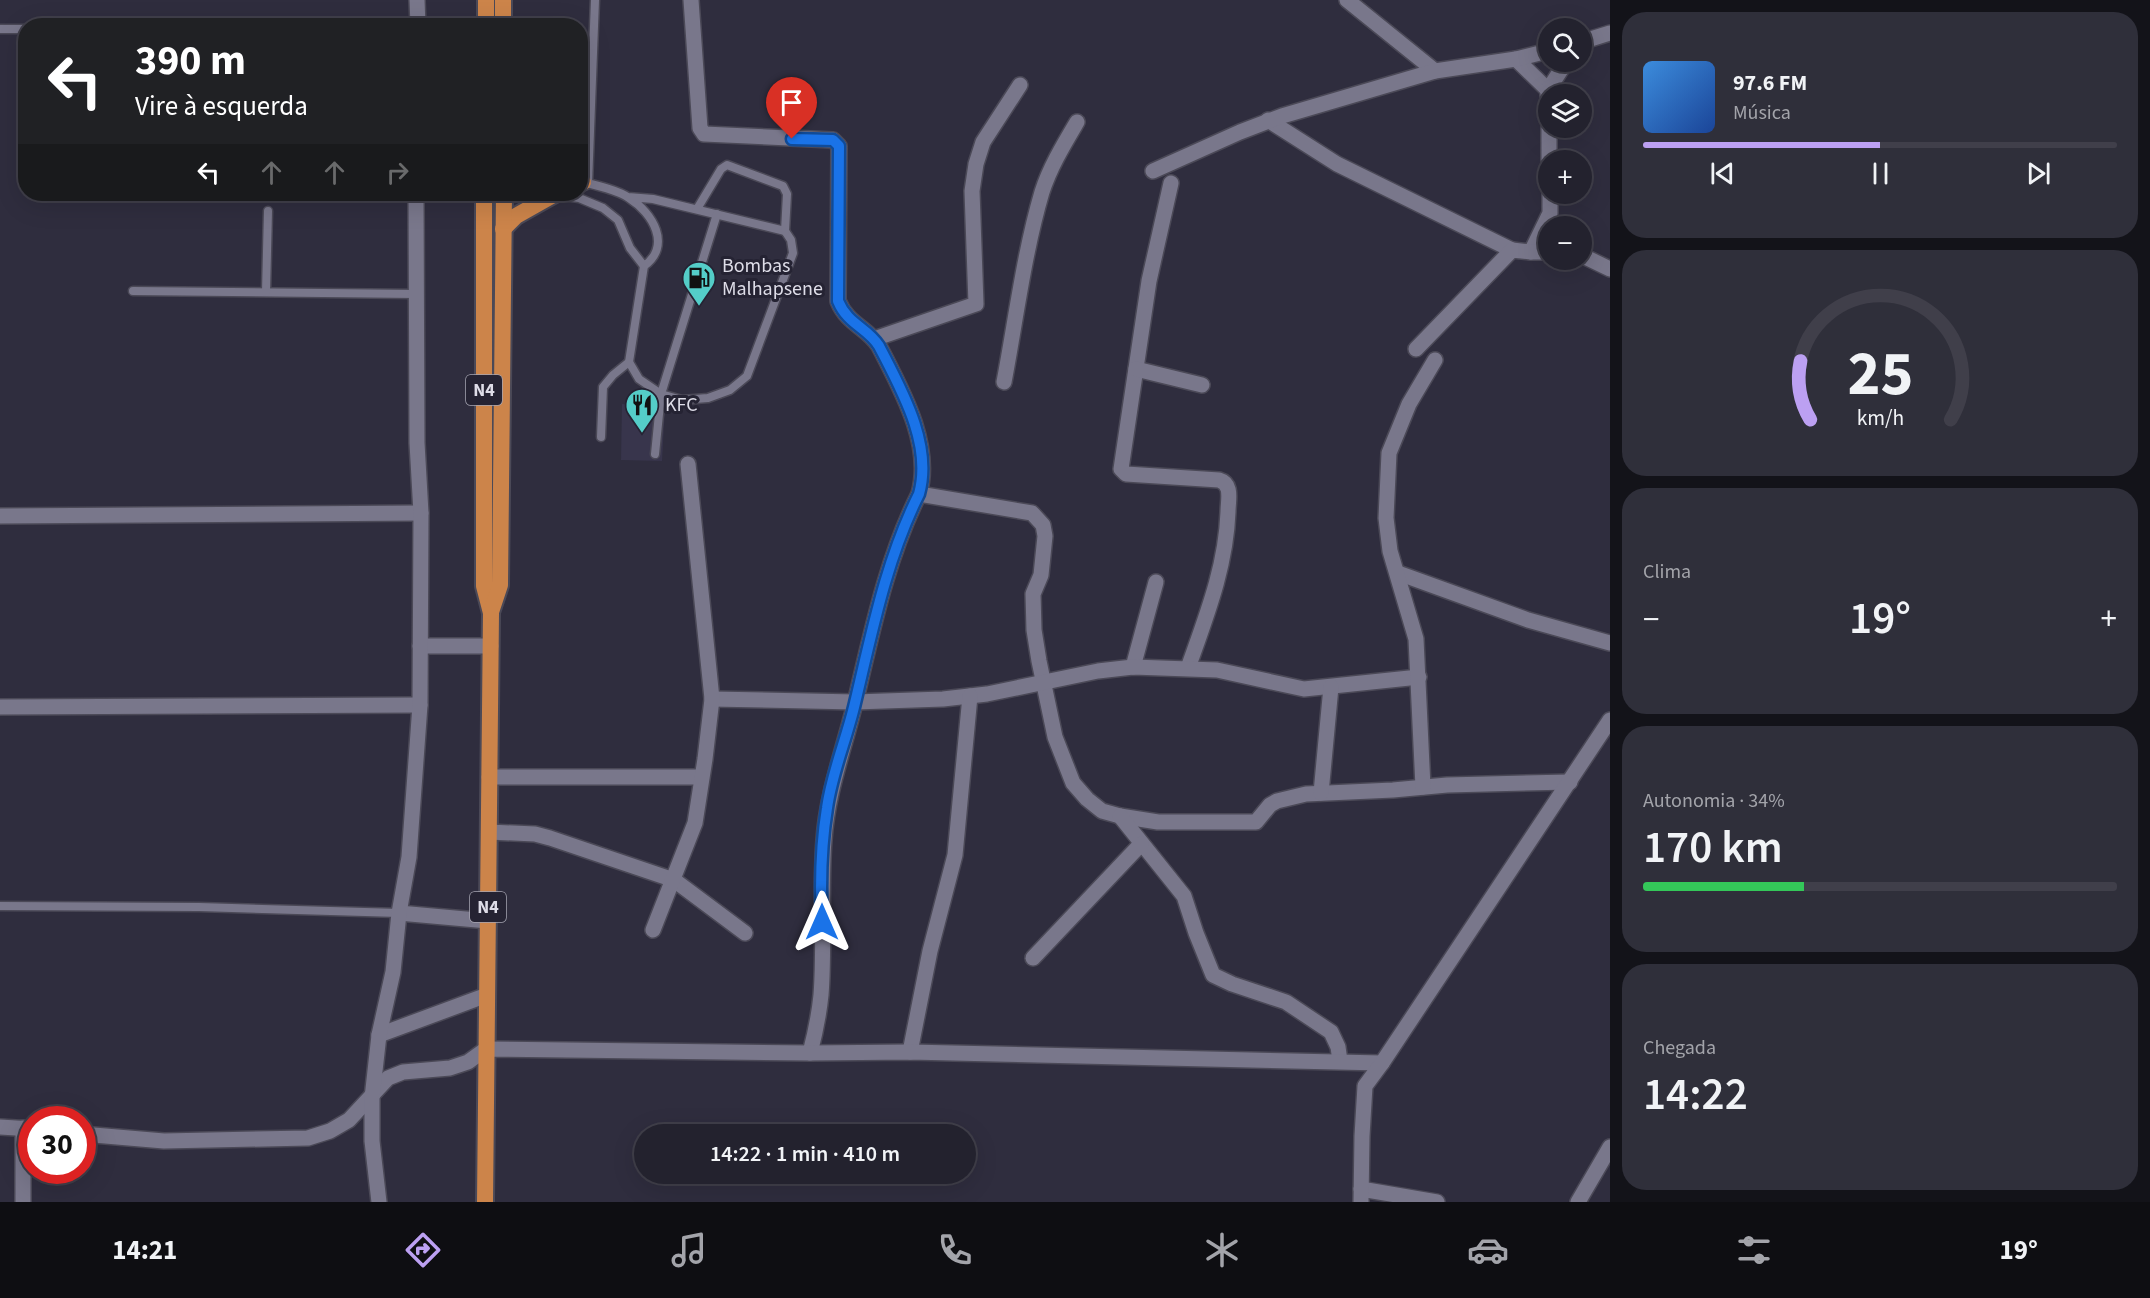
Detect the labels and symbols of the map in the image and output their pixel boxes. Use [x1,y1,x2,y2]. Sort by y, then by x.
pin [766,77,817,139]
place label: Bombas Malhapsene [722,252,823,303]
fuel station icon: Bombas Malhapsene [681,260,717,307]
road number: N4 [466,375,502,405]
restaurant icon: KFC [624,387,660,434]
place label: KFC [665,391,698,419]
position arrow [790,890,854,954]
road number: N4 [470,892,506,922]
speed limit sign: 30 [18,1106,96,1184]

